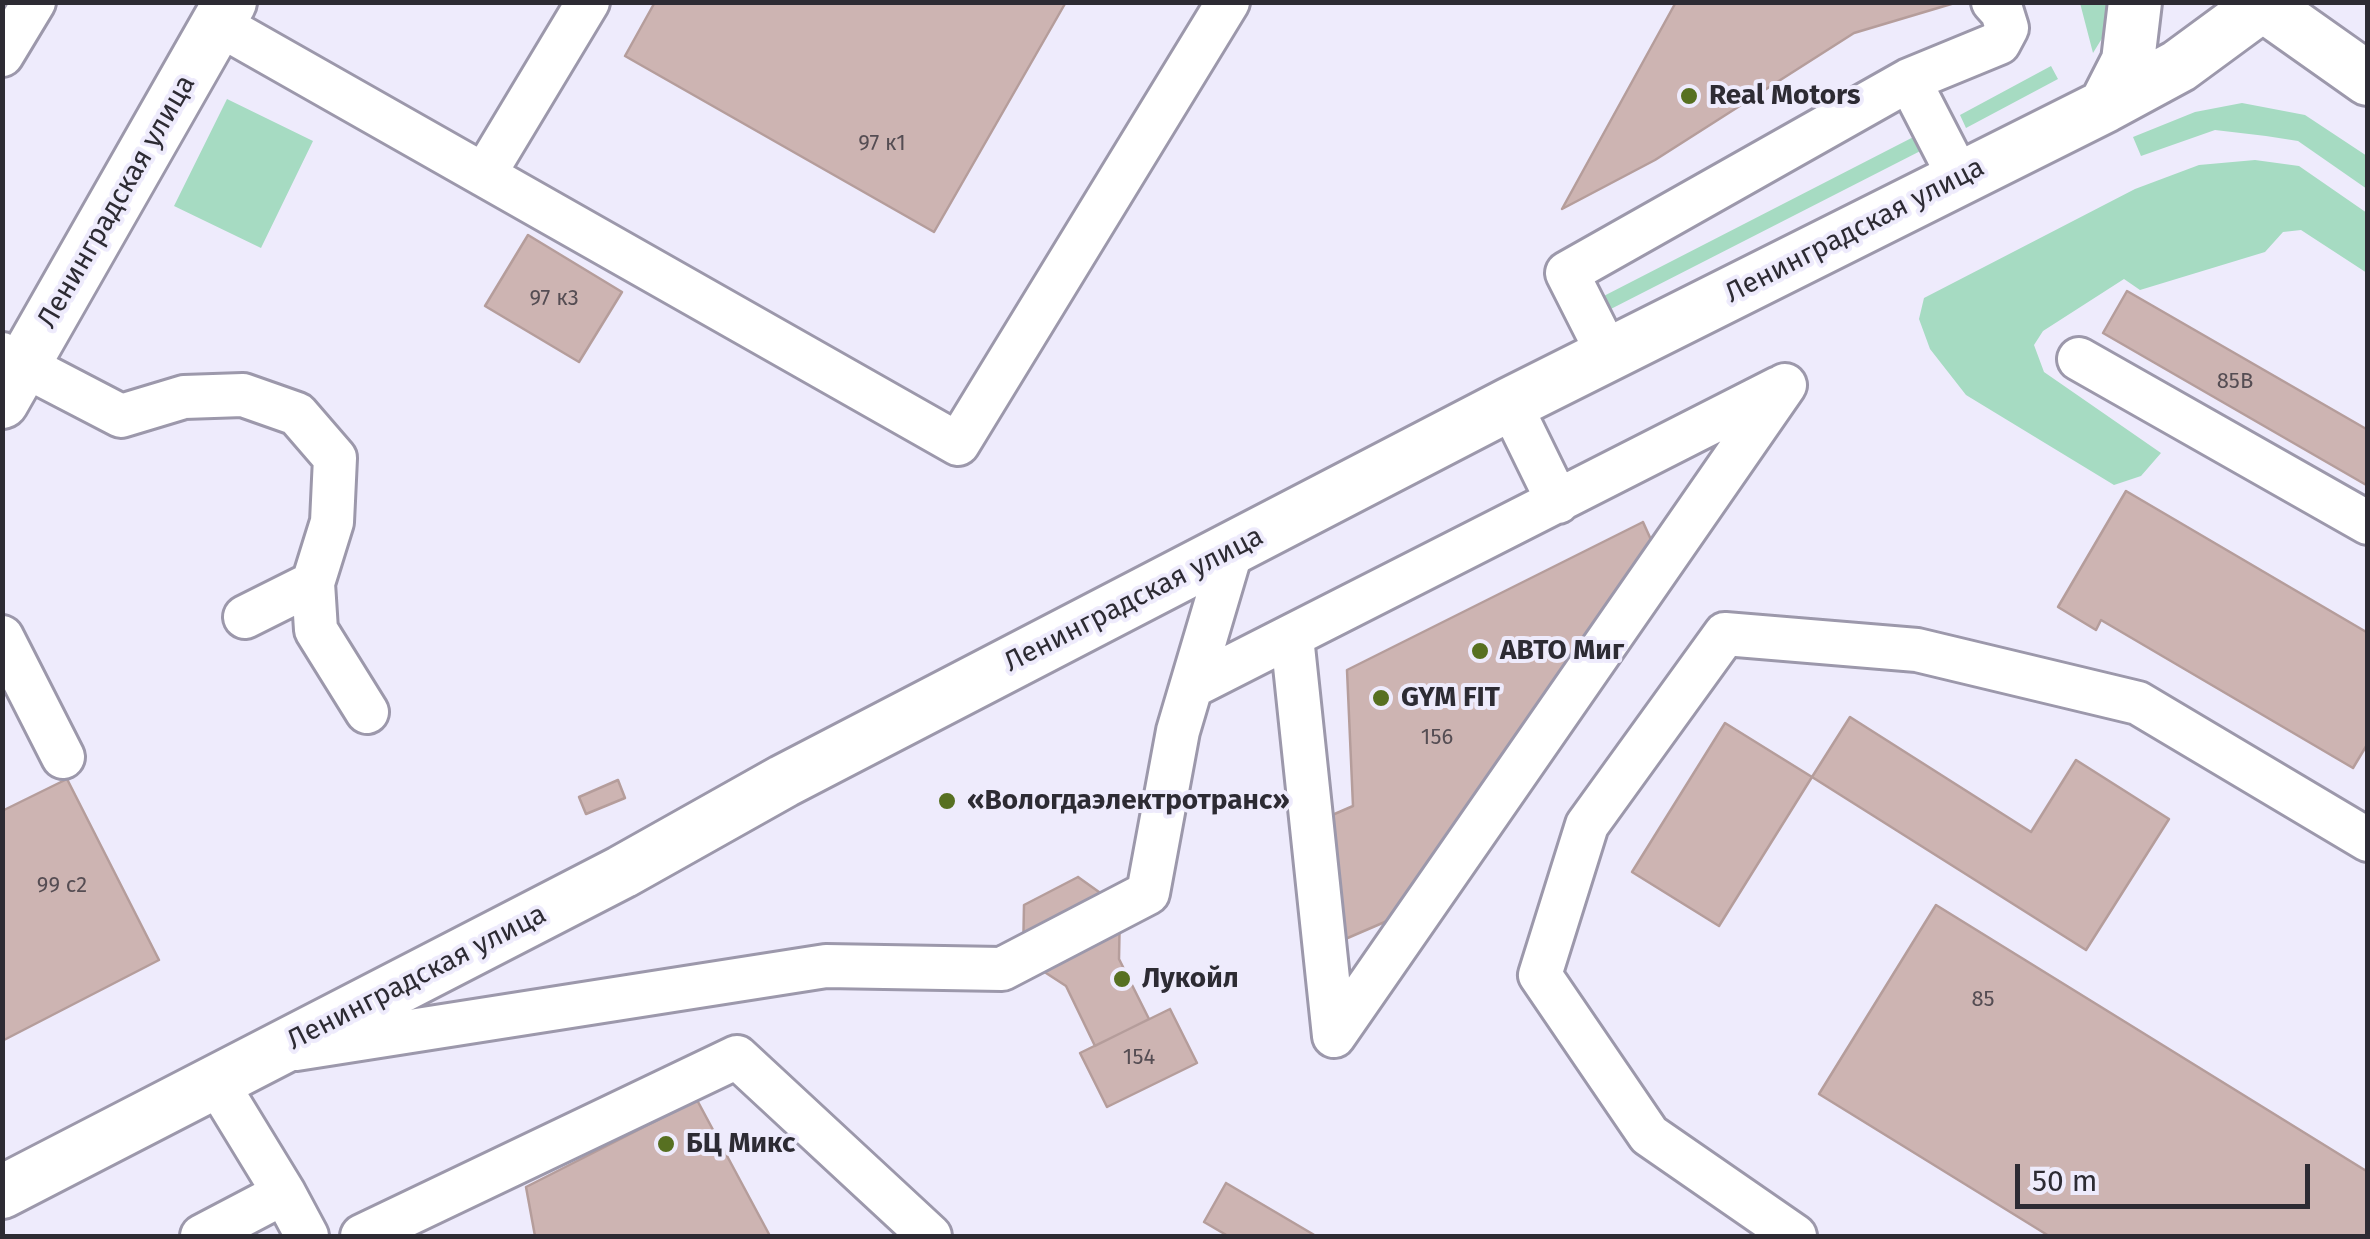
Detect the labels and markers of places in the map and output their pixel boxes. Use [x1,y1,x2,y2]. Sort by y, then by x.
place label: Real Motors [1709,79,1860,113]
marker: Real Motors [1678,85,1700,107]
place label: АВТО Миг [1500,634,1624,668]
marker: АВТО Миг [1469,640,1491,662]
place label: GYM FIT [1401,681,1500,715]
marker: GYM FIT [1370,687,1392,709]
place label: «Вологдаэлектротранс» [967,784,1290,818]
marker: «Вологдаэлектротранс» [936,790,958,812]
place label: Лукойл [1142,962,1239,996]
marker: Лукойл [1111,968,1133,990]
place label: БЦ Микс [686,1127,795,1161]
marker: БЦ Микс [655,1133,677,1155]

